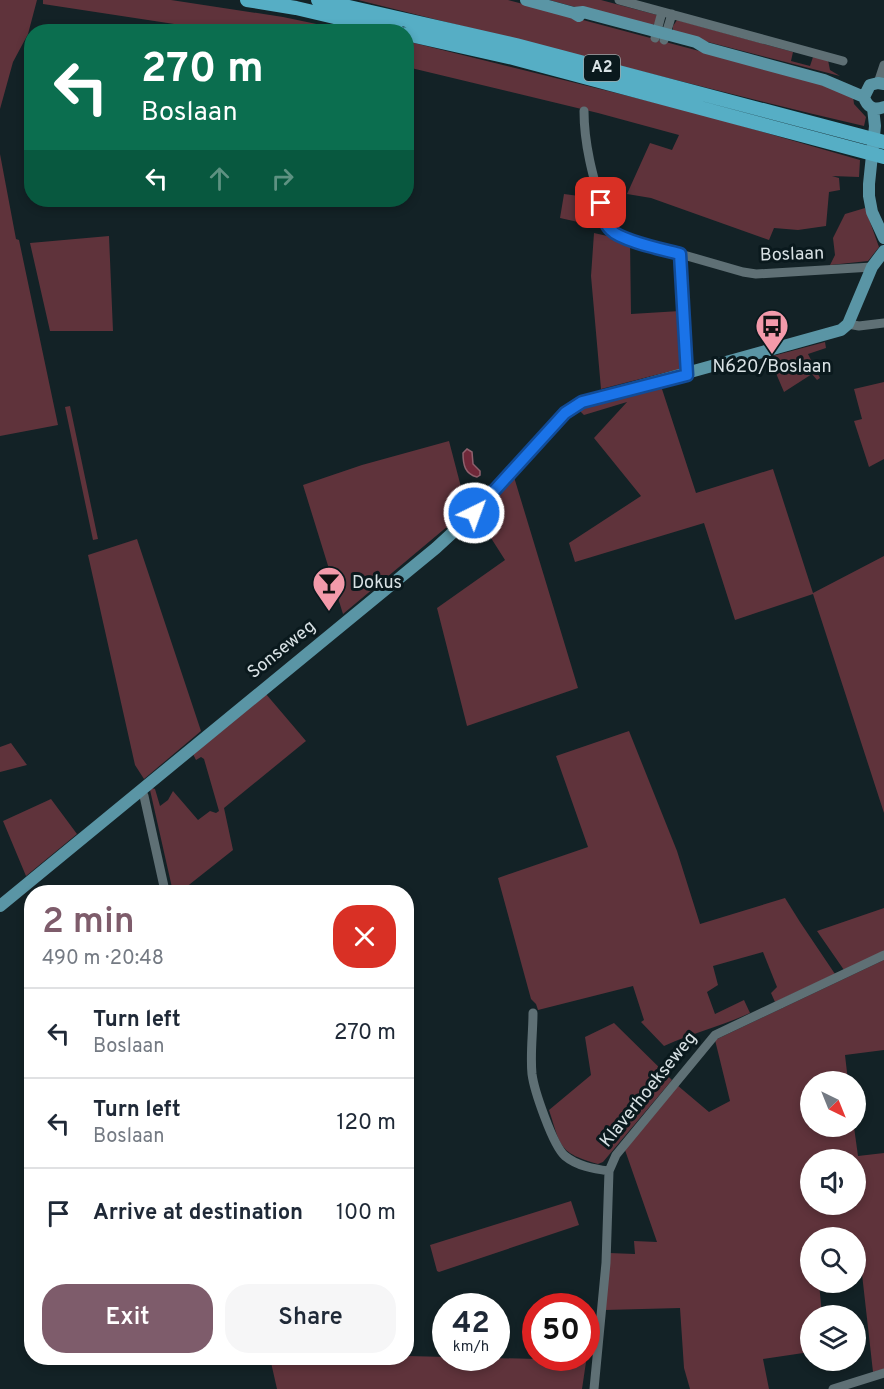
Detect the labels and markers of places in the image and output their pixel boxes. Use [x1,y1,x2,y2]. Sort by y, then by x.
pin [575,177,626,228]
bus stop icon: N620/Boslaan [754,308,790,355]
place label: N620/Boslaan [712,356,832,379]
bar icon: Dokus [311,565,347,612]
place label: Dokus [352,572,402,595]

